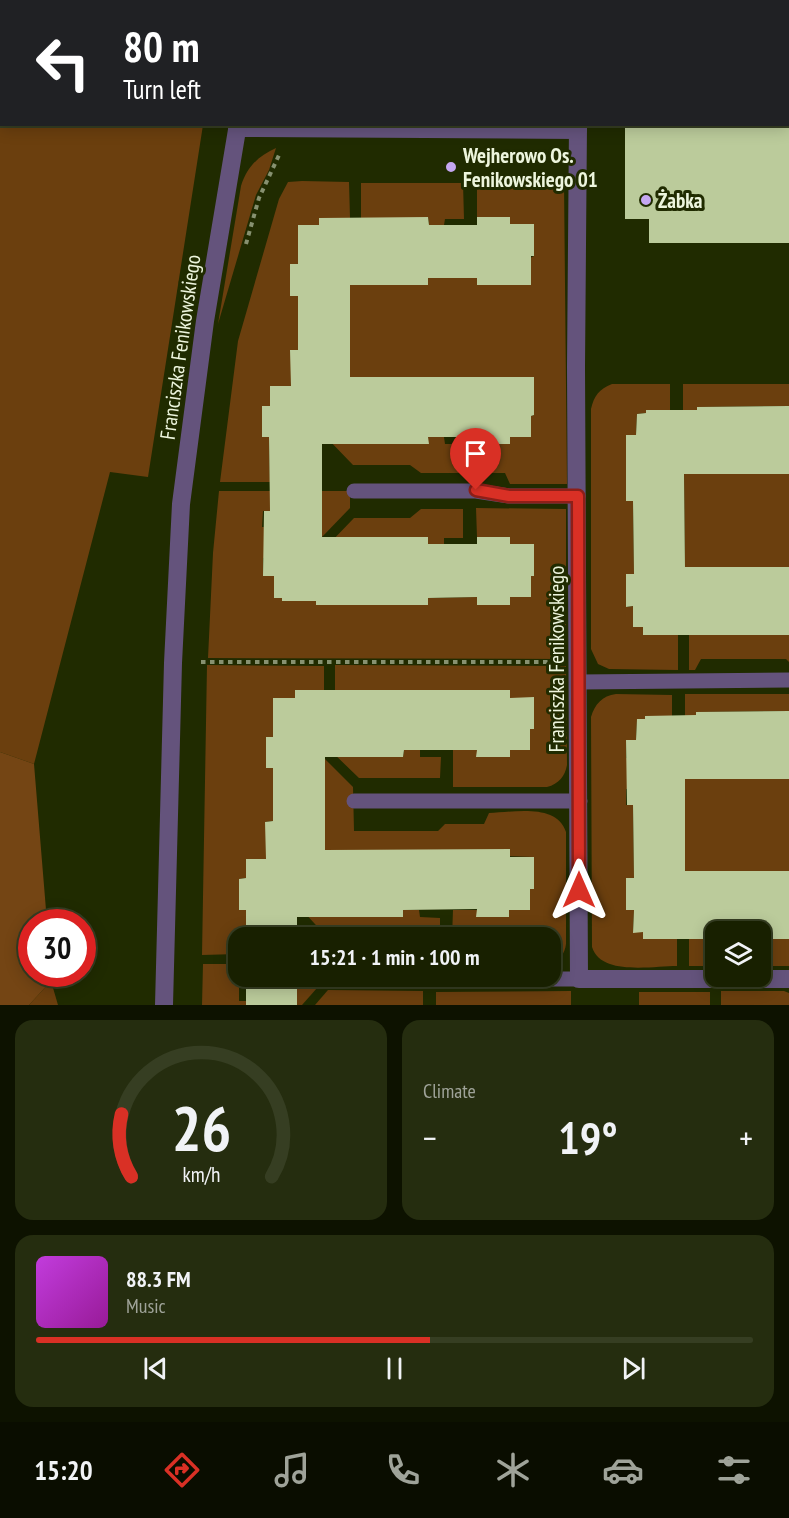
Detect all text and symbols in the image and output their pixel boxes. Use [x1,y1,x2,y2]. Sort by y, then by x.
text: 80 m [123,19,200,74]
icon: left [24,24,102,102]
text: Turn left [123,72,201,106]
place label: Wejherowo Os. Fenikowskiego 01 [462,142,598,193]
marker: Wejherowo Os. Fenikowskiego 01 [444,160,458,174]
place label: Żabka [658,187,703,214]
marker: Żabka [639,193,653,207]
street label: Franciszka Fenikowskiego [154,253,206,441]
pin [450,428,501,490]
icon: arrive [459,437,492,470]
street label: Franciszka Fenikowskiego [543,566,570,752]
position arrow [547,858,611,922]
speed limit sign: 30 [18,909,96,987]
map controls [705,921,771,987]
button: layers [705,921,771,987]
text: 15:21 · 1 min · 100 m [309,943,480,971]
text: Climate [423,1078,476,1104]
text: 26 [171,1087,231,1168]
text: 19° [558,1108,618,1166]
text: − [423,1116,437,1159]
text: + [739,1116,753,1159]
text: km/h [182,1160,220,1188]
text: 88.3 FM [126,1265,191,1293]
text: Music [126,1293,166,1319]
icon: previous [139,1352,172,1385]
icon: pause [378,1352,411,1385]
icon: next [617,1352,650,1385]
icon: directions [161,1449,203,1491]
icon: music [271,1449,313,1491]
icon: phone [382,1449,424,1491]
icon: climate [492,1449,534,1491]
icon: car [602,1449,644,1491]
icon: filters [713,1449,755,1491]
text: 15:20 [34,1453,93,1487]

